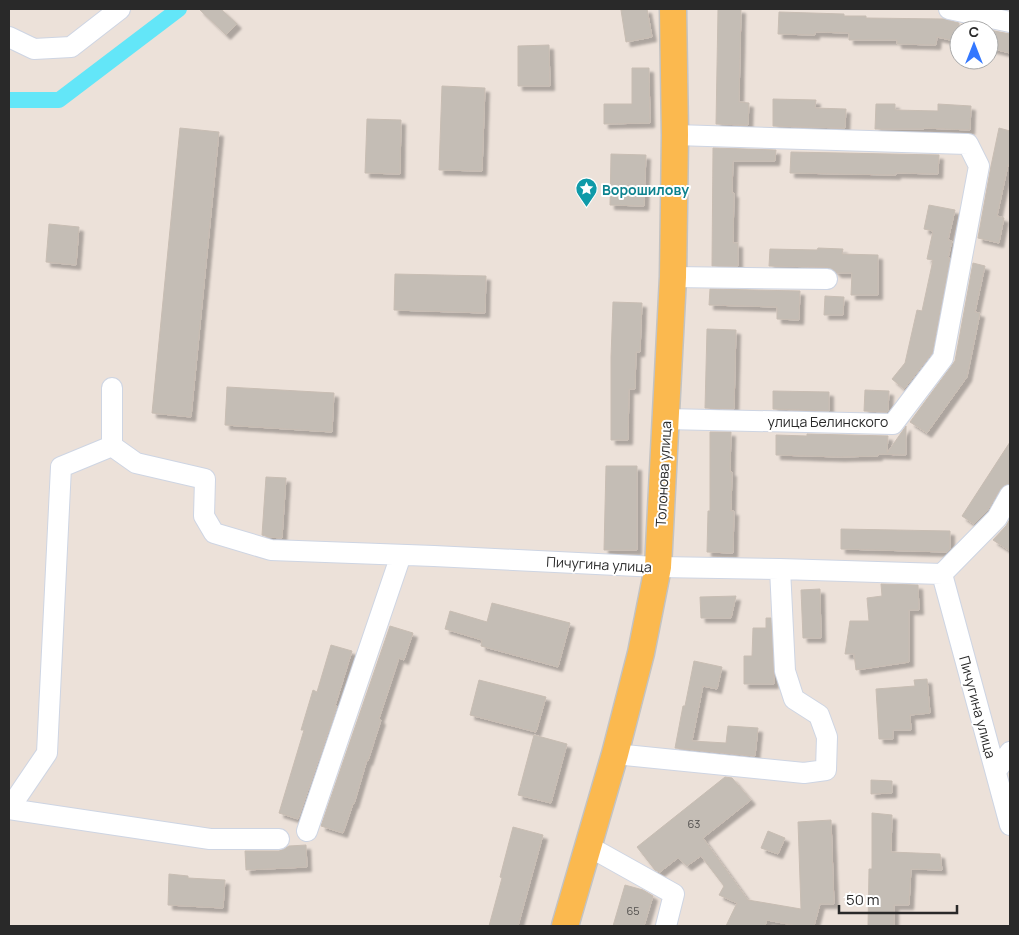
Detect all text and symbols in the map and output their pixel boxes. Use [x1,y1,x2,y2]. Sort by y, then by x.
north arrow [949,20,999,70]
text: С [969,22,979,41]
place icon: Ворошилову [574,177,598,208]
place label: Ворошилову [602,180,689,199]
street label: улица Белинского [768,412,888,431]
street label: Толонова улица [651,421,675,527]
street label: Пичугина улица [546,552,652,576]
street label: Пичугина улица [955,654,1001,760]
house number: 63 [688,816,700,831]
scale bar [839,882,956,914]
text: 50 m [846,889,880,910]
house number: 65 [626,903,640,918]

